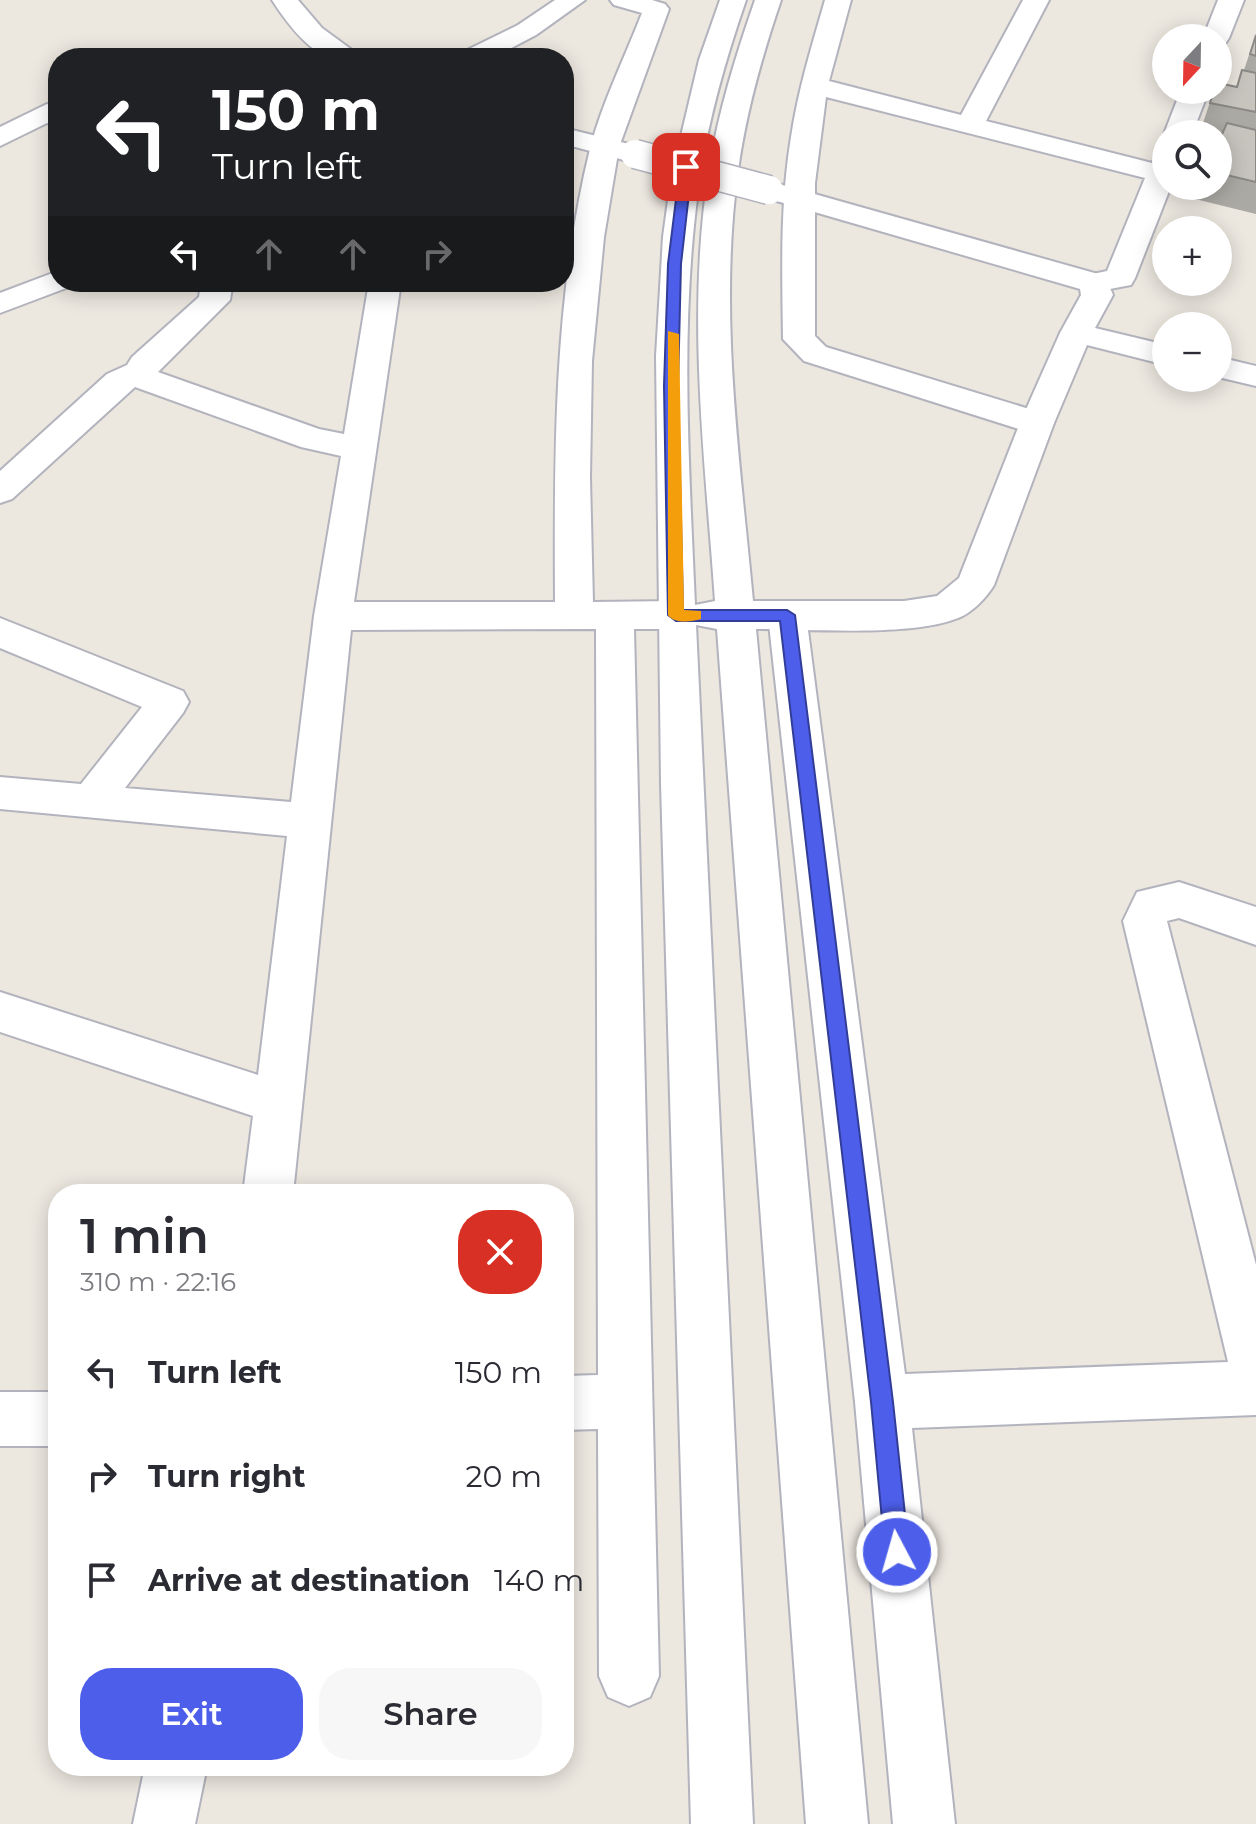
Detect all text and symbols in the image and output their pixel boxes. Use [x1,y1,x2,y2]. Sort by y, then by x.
north arrow [1152,24,1232,104]
map controls [1152,24,1232,392]
text: 150 m [212,76,380,144]
icon: left [80,80,184,184]
button: search [1152,120,1232,200]
pin [652,133,720,201]
text: Turn left [212,144,363,188]
icon: arrive [664,145,708,189]
button: + [1152,216,1232,296]
icon: left [163,232,207,276]
icon: ahead [247,232,291,276]
icon: ahead [331,232,375,276]
icon: right [415,232,459,276]
button: − [1152,312,1232,392]
text: 1 min [80,1207,209,1265]
button: close [458,1210,542,1294]
text: 310 m · 22:16 [80,1266,236,1298]
icon: left [80,1350,124,1394]
text: Turn left [148,1354,281,1391]
text: 150 m [455,1354,542,1391]
icon: right [80,1454,124,1498]
text: Turn right [148,1458,305,1495]
text: 20 m [465,1458,542,1495]
position arrow [855,1510,939,1594]
icon: arrive [80,1558,124,1602]
text: Arrive at destination [148,1562,470,1599]
text: 140 m [494,1562,584,1599]
button: Exit [80,1668,303,1760]
button: Share [319,1668,542,1760]

